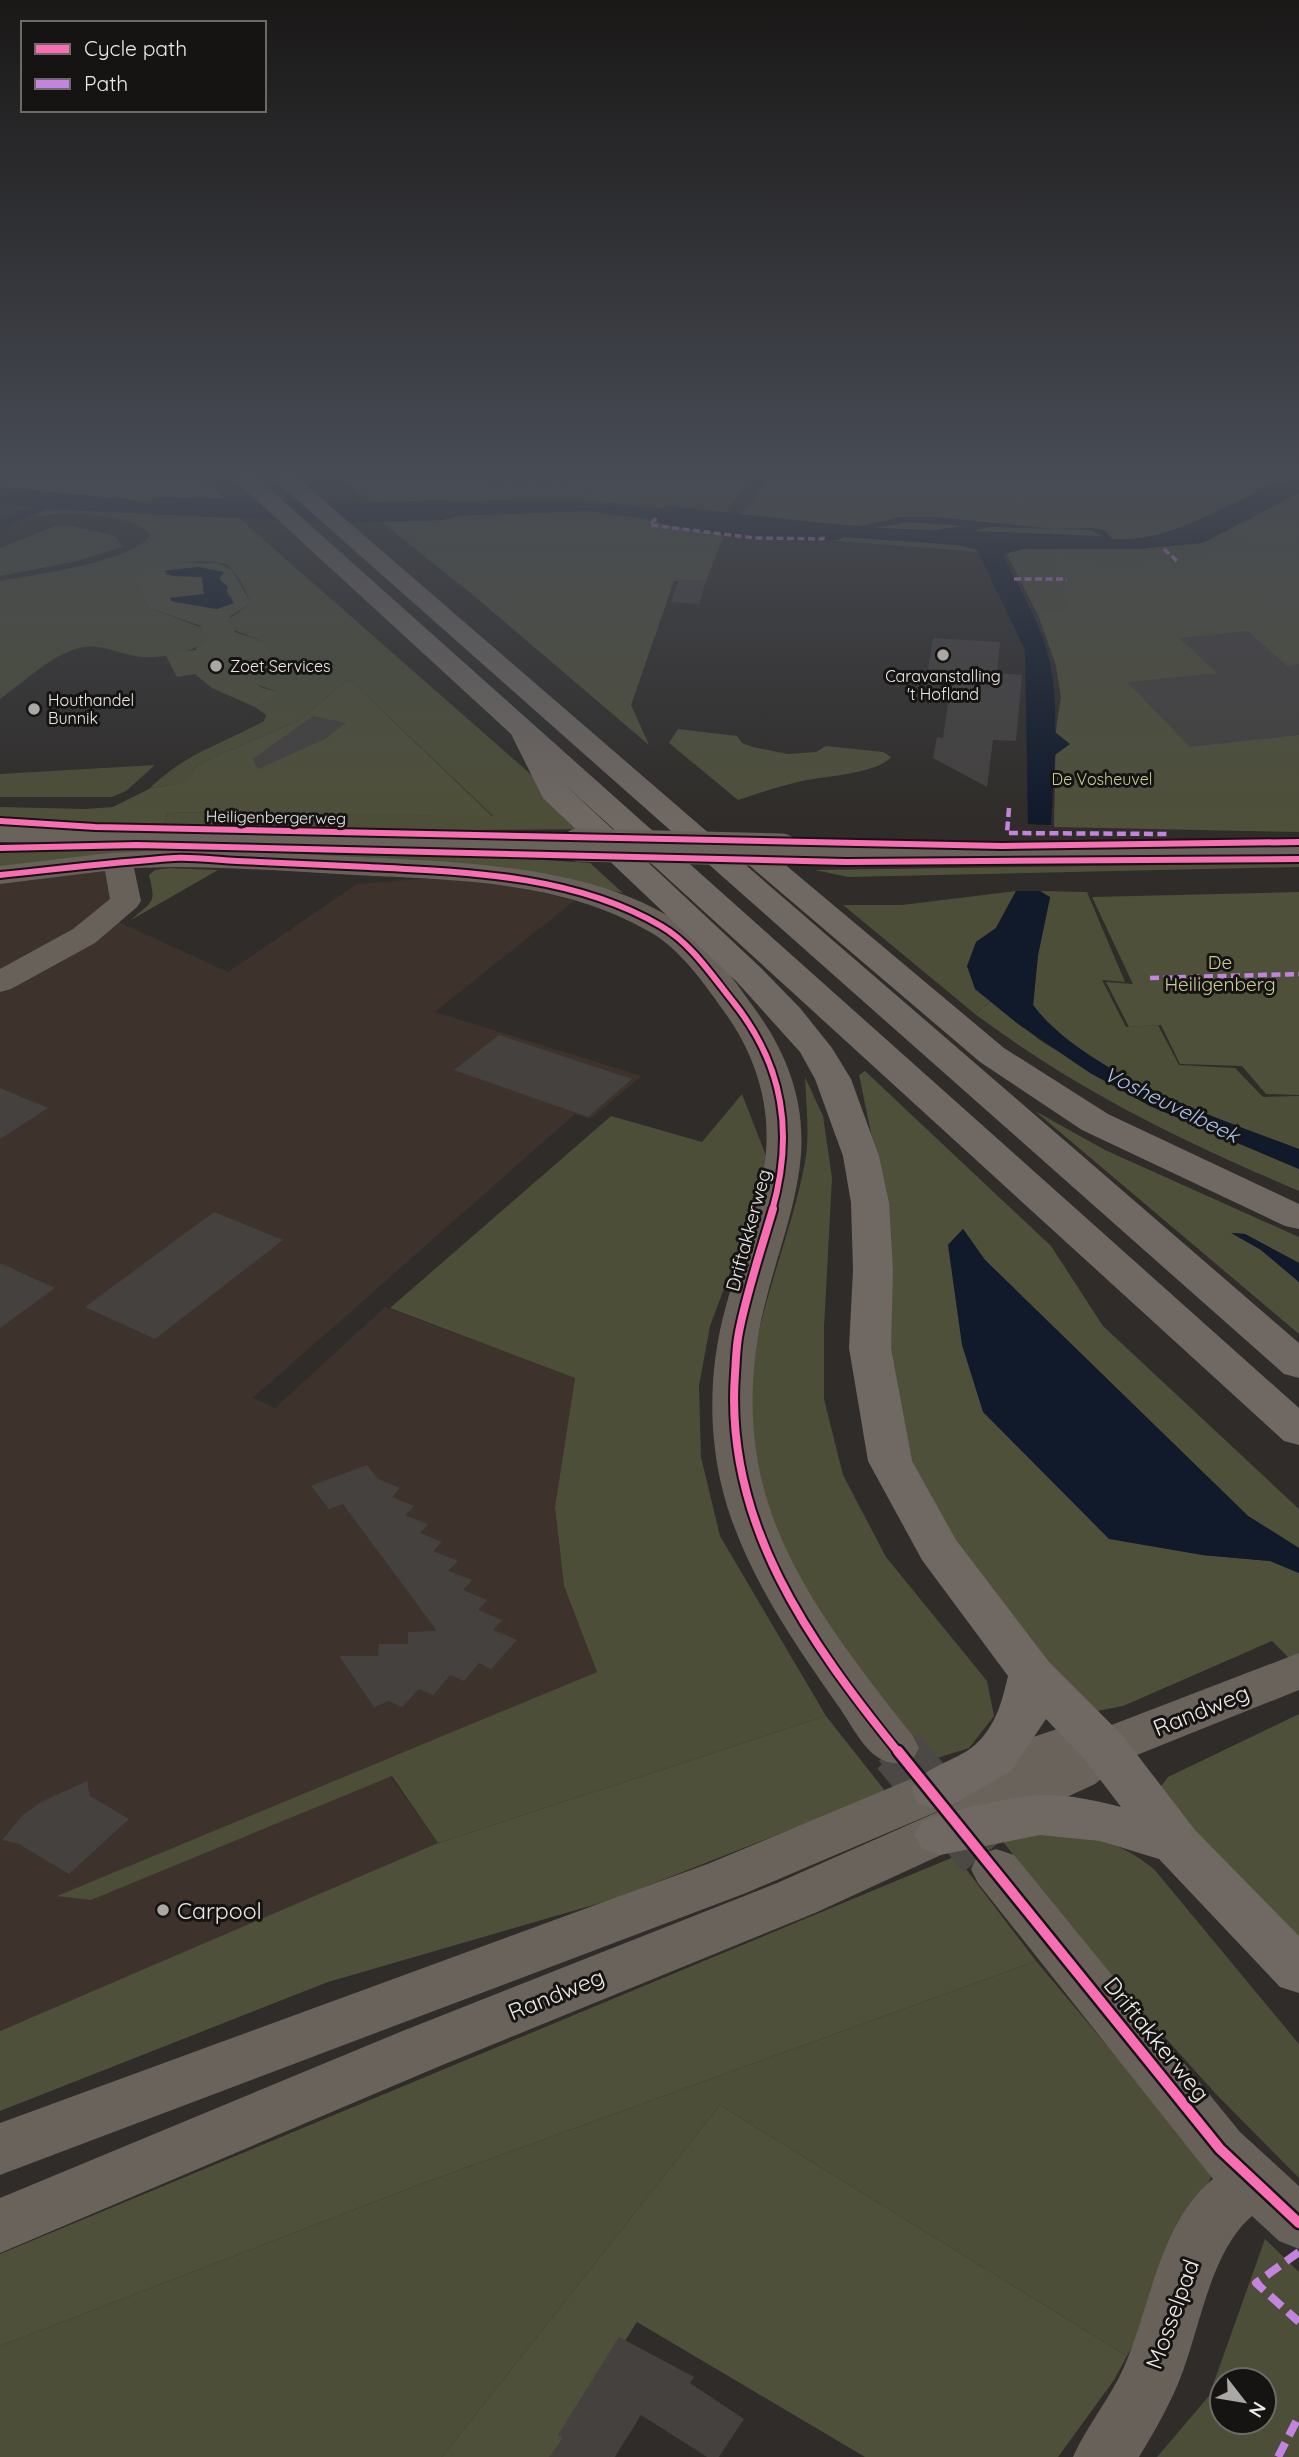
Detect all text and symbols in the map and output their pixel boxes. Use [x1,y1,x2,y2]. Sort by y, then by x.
legend [21,21,266,112]
text: Cycle path [84,35,187,61]
text: Path [84,70,128,96]
marker: Caravanstalling 't Hofland [935,647,951,663]
place label: Zoet Services [230,656,330,676]
marker: Zoet Services [208,658,224,674]
place label: Caravanstalling 't Hofland [885,666,1001,704]
place label: Houthandel Bunnik [48,690,134,728]
marker: Houthandel Bunnik [26,701,42,717]
park label: De Vosheuvel [1052,769,1152,789]
street label: Heiligenbergerweg [206,806,346,828]
park label: De Heiligenberg [1164,950,1276,996]
water label: Vosheuvelbeek [1100,1060,1245,1149]
street label: Driftakkerweg [720,1166,776,1294]
street label: Randweg [1149,1678,1253,1742]
place label: Carpool [177,1896,262,1925]
marker: Carpool [155,1902,171,1918]
street label: Randweg [504,1962,608,2026]
street label: Driftakkerweg [1098,1971,1216,2107]
street label: Mosselpad [1139,2255,1205,2373]
north arrow [1208,2366,1278,2436]
text: N [1244,2398,1271,2422]

